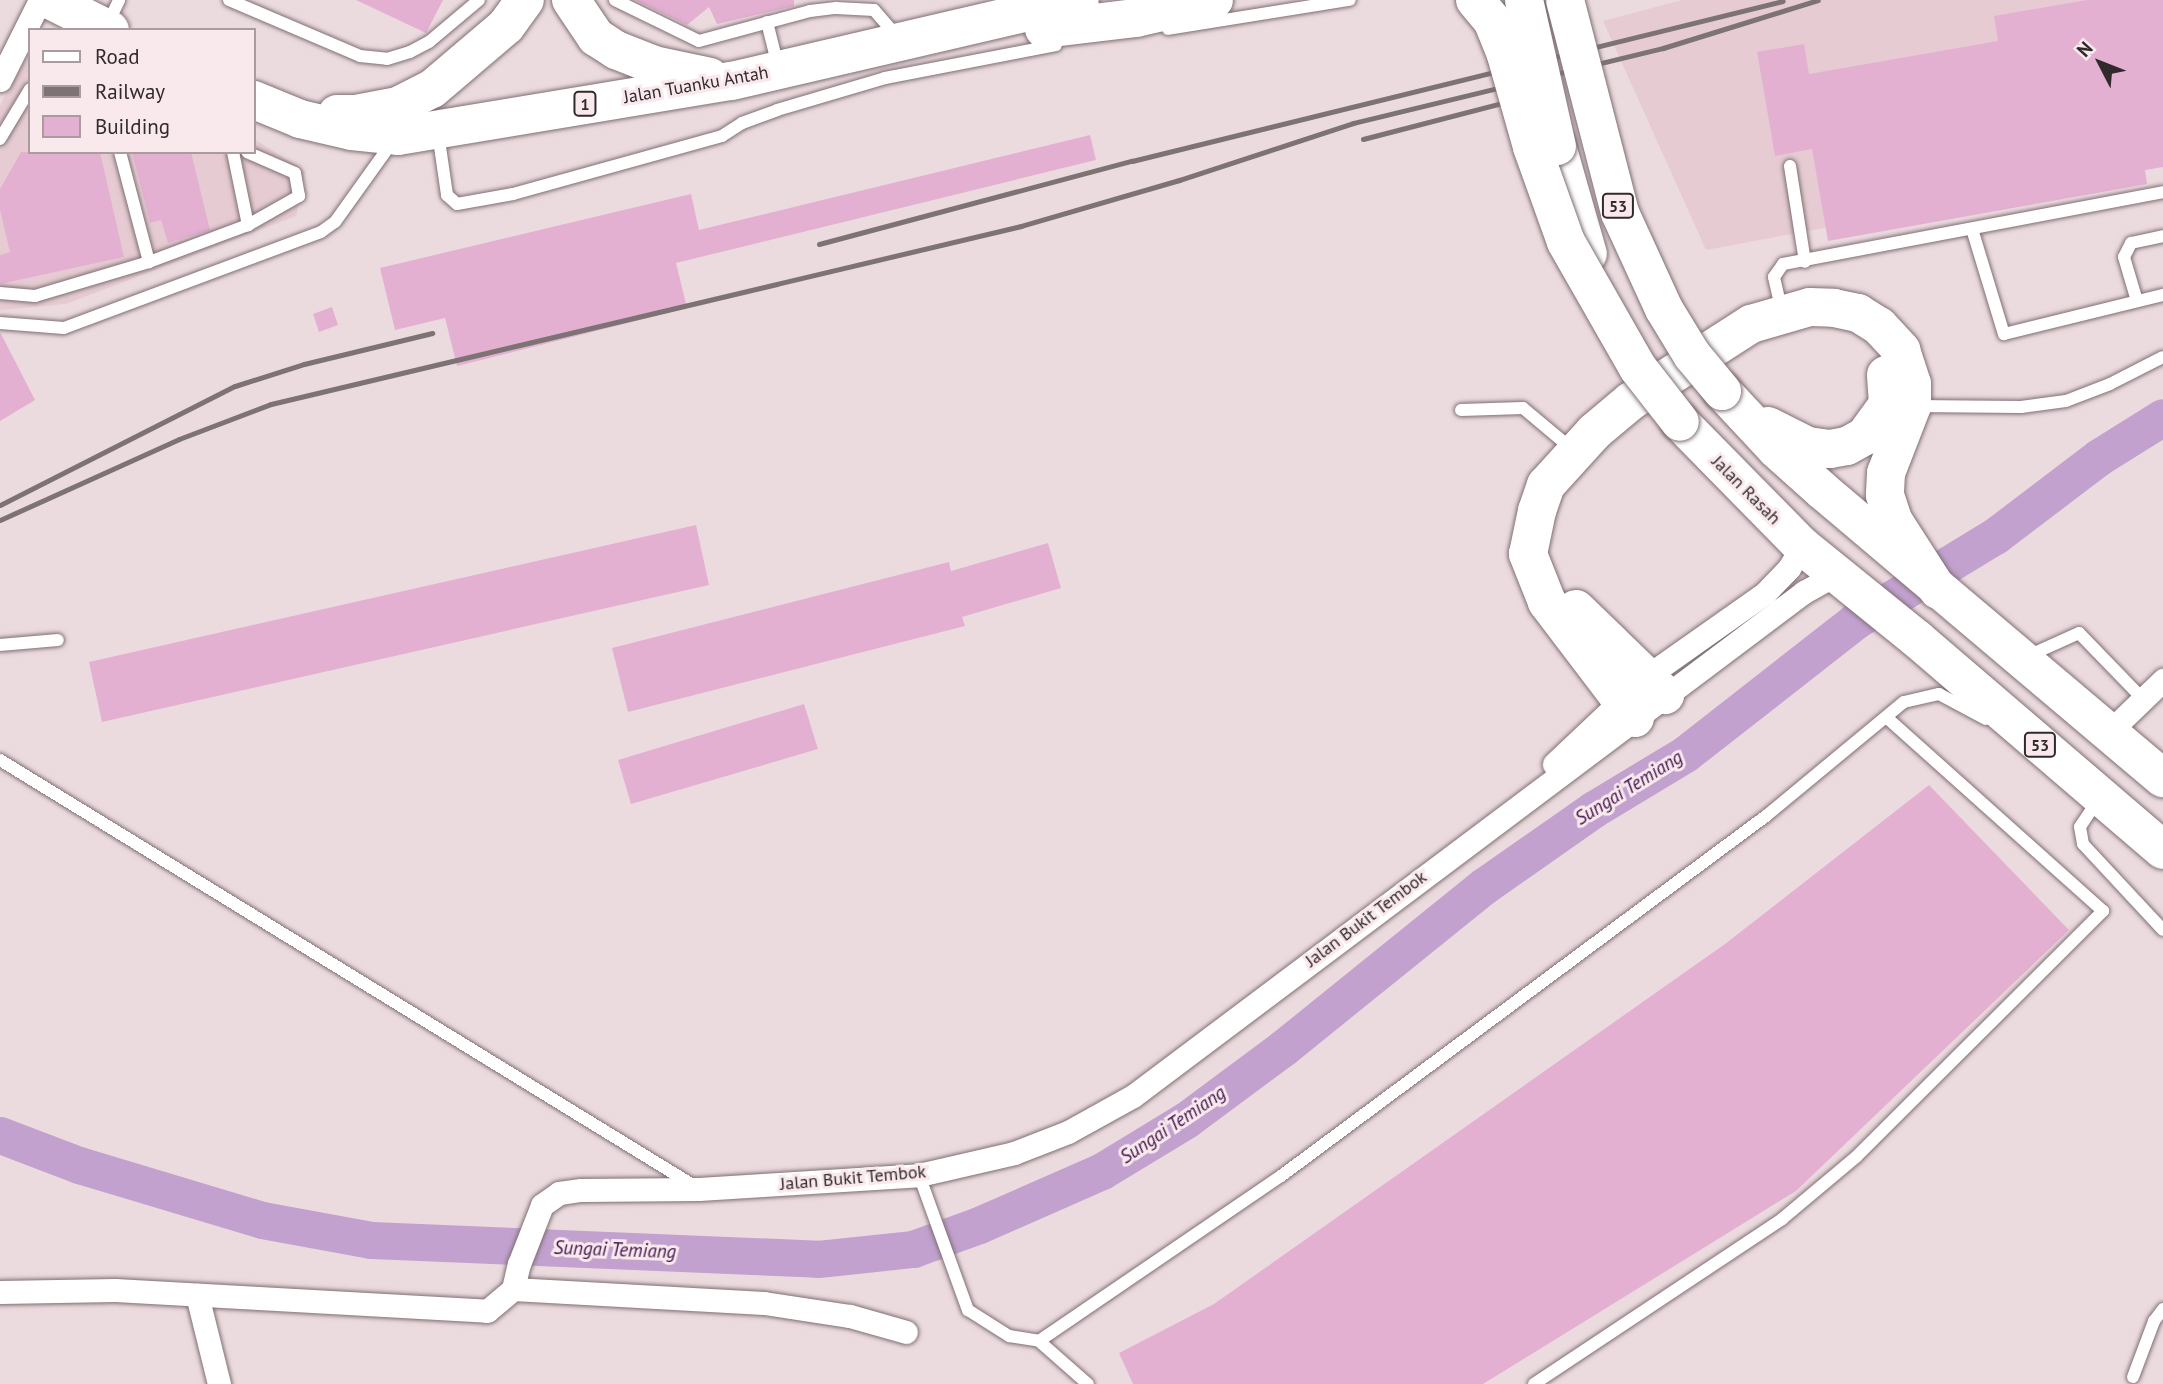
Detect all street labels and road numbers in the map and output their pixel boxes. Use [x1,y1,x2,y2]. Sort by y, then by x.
street label: Jalan Tuanku Antah [621,62,771,108]
road number: 1 [573,92,597,116]
road number: 53 [1600,194,1636,218]
street label: Jalan Rasah [1707,451,1785,529]
road number: 53 [2022,732,2058,758]
street label: Jalan Bukit Tembok [1301,866,1431,972]
street label: Jalan Bukit Tembok [779,1161,927,1195]

